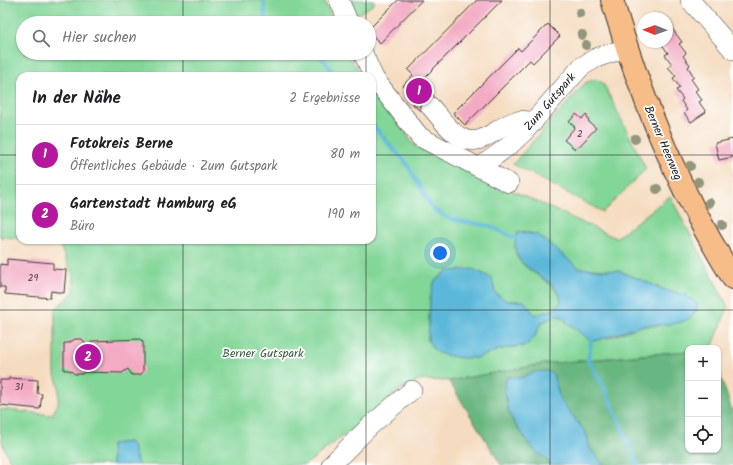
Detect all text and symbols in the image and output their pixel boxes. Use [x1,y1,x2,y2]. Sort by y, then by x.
north arrow [637,12,673,48]
search box [16,16,376,60]
text: Hier suchen [62,26,136,50]
icon: search [30,27,52,49]
street label: Zum Gutspark [519,69,581,135]
pin: 1 [406,76,432,106]
text: In der Nähe [32,85,121,112]
text: 2 Ergebnisse [290,88,360,109]
street label: Berner Heerweg [639,103,687,184]
house number: 2 [577,126,583,142]
text: Fotokreis Berne [70,132,173,156]
text: 1 [43,144,47,165]
text: 80 m [330,144,360,165]
text: Öffentliches Gebäude · Zum Gutspark [70,156,277,177]
text: Gartenstadt Hamburg eG [70,192,237,216]
text: 2 [41,204,49,225]
text: 190 m [328,204,360,225]
text: Büro [70,216,95,237]
your location [430,243,450,263]
house number: 29 [28,270,38,286]
pin: 2 [75,342,101,372]
park label: Berner Gutspark [222,344,304,363]
map controls [685,345,721,453]
button: + [685,345,721,381]
house number: 31 [15,379,23,395]
button: − [685,381,721,417]
button: locate [685,417,721,453]

